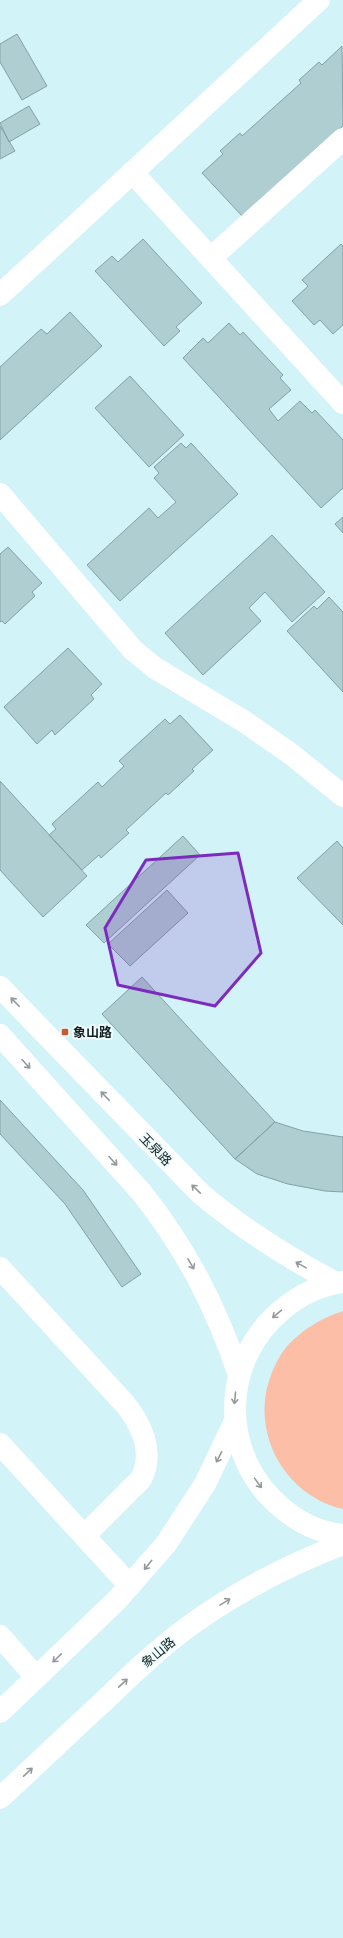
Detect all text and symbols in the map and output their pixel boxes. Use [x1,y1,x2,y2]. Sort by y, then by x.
one-way arrow [11,998,20,1008]
place label: 象山路 [73,1024,112,1040]
marker: 象山路 [60,1027,70,1037]
one-way arrow [21,1059,31,1069]
one-way arrow [100,1091,110,1101]
street label: 玉泉路 [137,1129,175,1169]
one-way arrow [108,1156,118,1166]
one-way arrow [191,1184,201,1194]
one-way arrow [188,1258,196,1270]
one-way arrow [295,1260,307,1268]
one-way arrow [272,1310,282,1319]
one-way arrow [232,1391,239,1404]
one-way arrow [215,1451,222,1463]
one-way arrow [254,1478,263,1489]
one-way arrow [144,1560,153,1571]
one-way arrow [219,1598,230,1606]
street label: 象山路 [138,1633,178,1671]
one-way arrow [51,1653,62,1662]
one-way arrow [118,1678,128,1687]
one-way arrow [23,1767,34,1776]

